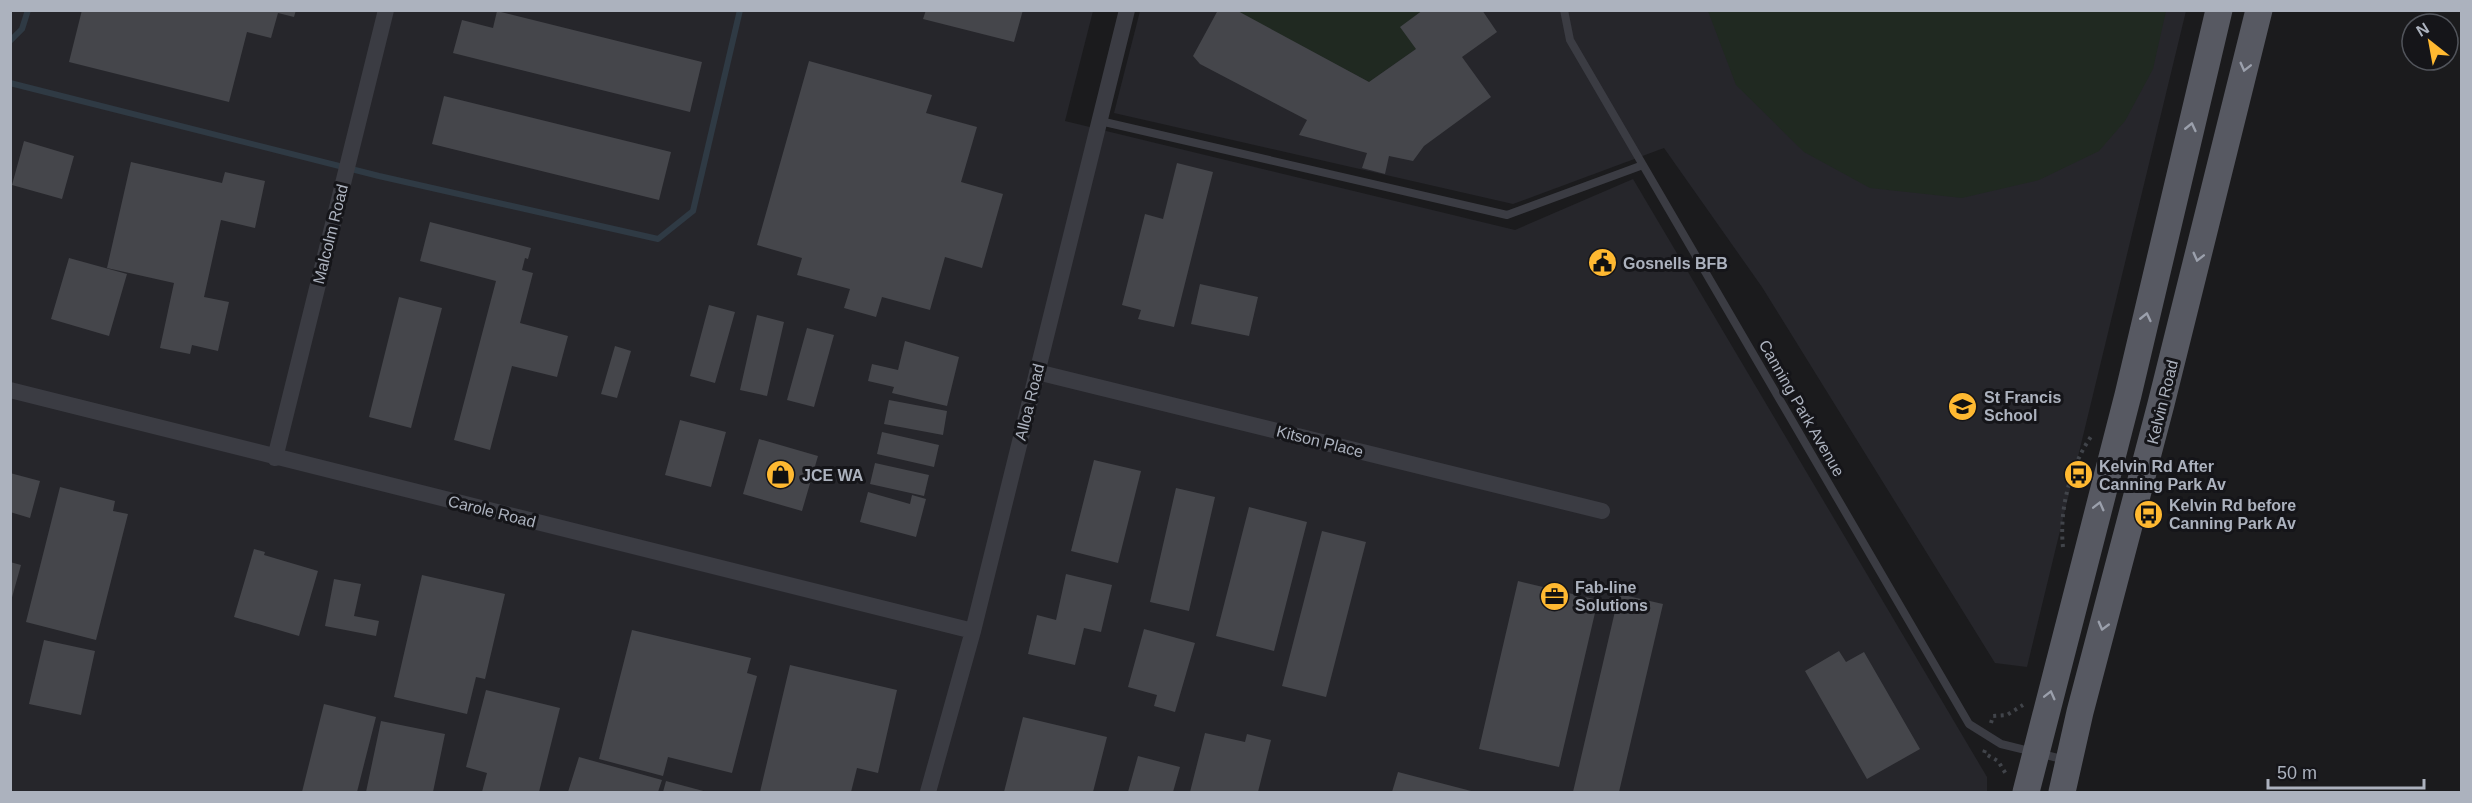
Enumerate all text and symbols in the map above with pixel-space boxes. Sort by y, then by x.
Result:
north arrow [2400,12,2460,72]
text: N [2413,19,2432,40]
one-way arrow [2239,62,2252,72]
one-way arrow [2184,122,2197,132]
street label: Malcolm Road [310,182,351,286]
public building icon: Gosnells BFB [1586,247,1618,279]
one-way arrow [2192,251,2205,261]
place label: Gosnells BFB [1623,255,1728,272]
one-way arrow [2139,312,2152,322]
street label: Canning Park Avenue [1756,337,1848,479]
street label: Kelvin Road [2144,358,2181,446]
street label: Alloa Road [1012,362,1047,442]
place label: St Francis School [1984,389,2061,424]
school or university icon: St Francis School [1947,390,1979,422]
street label: Kitson Place [1275,422,1365,461]
place label: Kelvin Rd After Canning Park Av [2099,458,2226,493]
shop icon: JCE WA [765,459,797,491]
bus stop icon: Kelvin Rd After Canning Park Av [2062,459,2094,491]
place label: JCE WA [802,467,864,484]
street label: Carole Road [446,492,538,531]
place label: Kelvin Rd before Canning Park Av [2169,497,2296,532]
bus stop icon: Kelvin Rd before Canning Park Av [2132,498,2164,530]
one-way arrow [2091,501,2104,511]
place label: Fab-line Solutions [1575,579,1648,614]
office icon: Fab-line Solutions [1538,580,1570,612]
one-way arrow [2098,620,2111,630]
one-way arrow [2043,690,2056,700]
scale bar [2268,752,2424,790]
text: 50 m [2277,763,2317,783]

